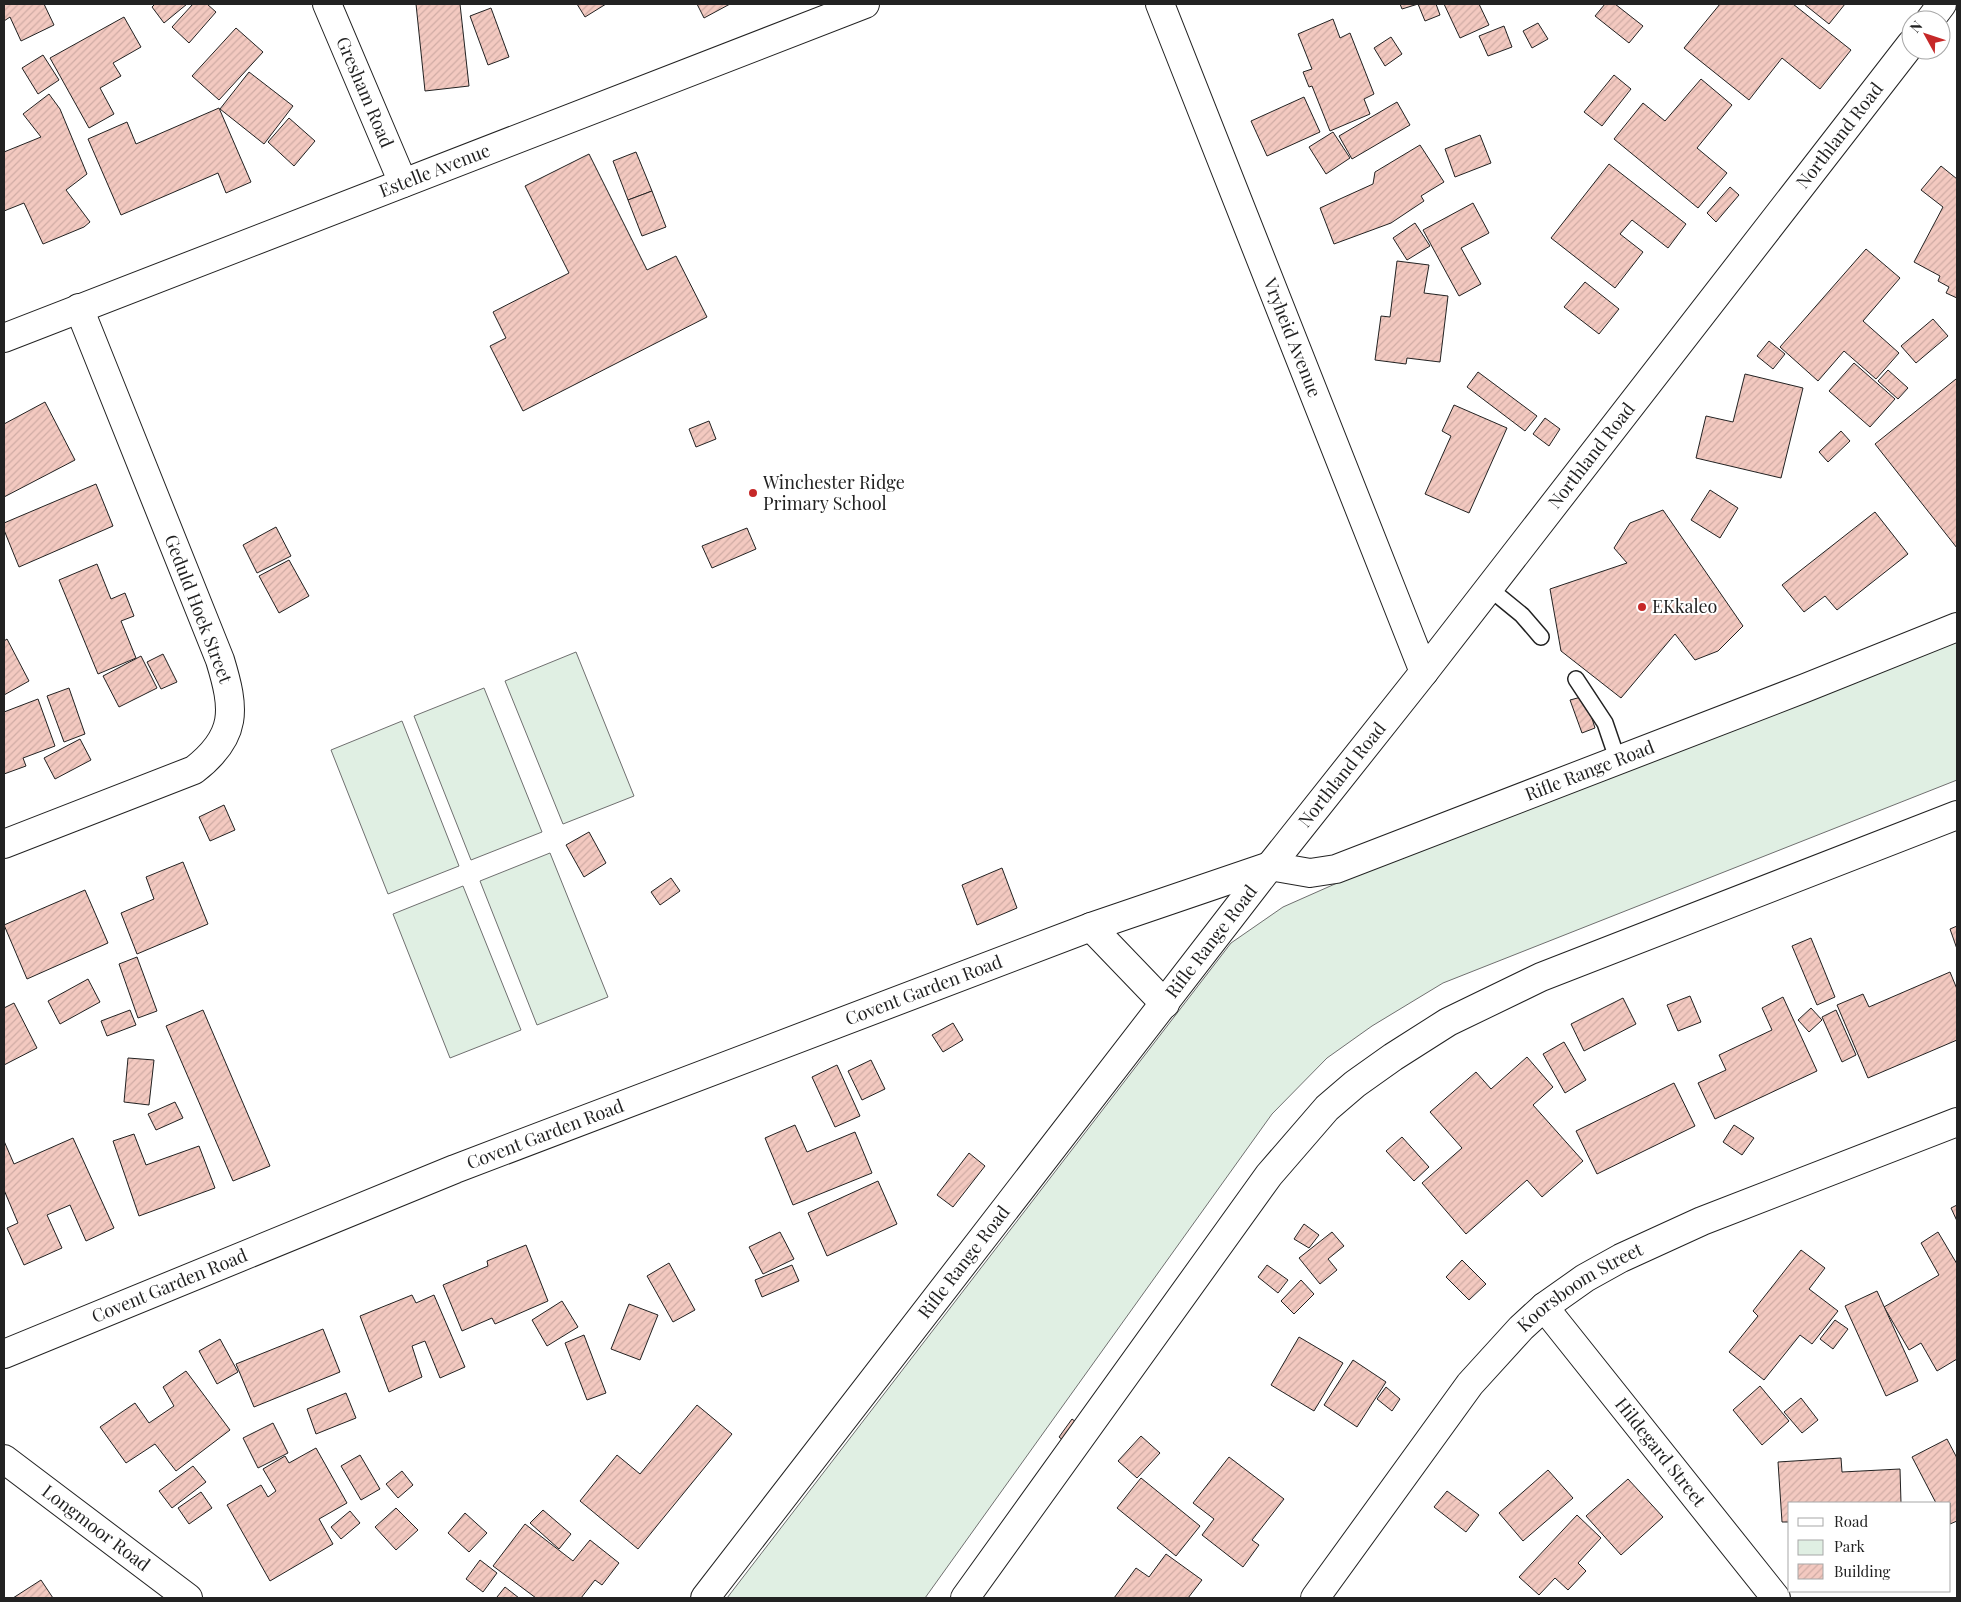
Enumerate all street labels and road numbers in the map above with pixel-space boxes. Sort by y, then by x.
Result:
street label: Gresham Road [331,33,400,152]
street label: Northland Road [1790,77,1888,193]
street label: Estelle Avenue [375,138,493,202]
street label: Vryheid Avenue [1258,273,1327,401]
street label: Northland Road [1542,397,1640,513]
street label: Geduld Hoek Street [160,531,239,687]
street label: Northland Road [1292,716,1391,832]
street label: Rifle Range Road [1521,734,1658,806]
street label: Rifle Range Road [1159,879,1262,1003]
street label: Covent Garden Road [841,949,1006,1030]
street label: Covent Garden Road [463,1093,627,1175]
street label: Rifle Range Road [912,1200,1015,1323]
street label: Koorsboom Street [1511,1237,1647,1337]
street label: Covent Garden Road [88,1242,251,1328]
street label: Hildegard Street [1610,1392,1712,1512]
street label: Longmoor Road [38,1479,156,1576]

